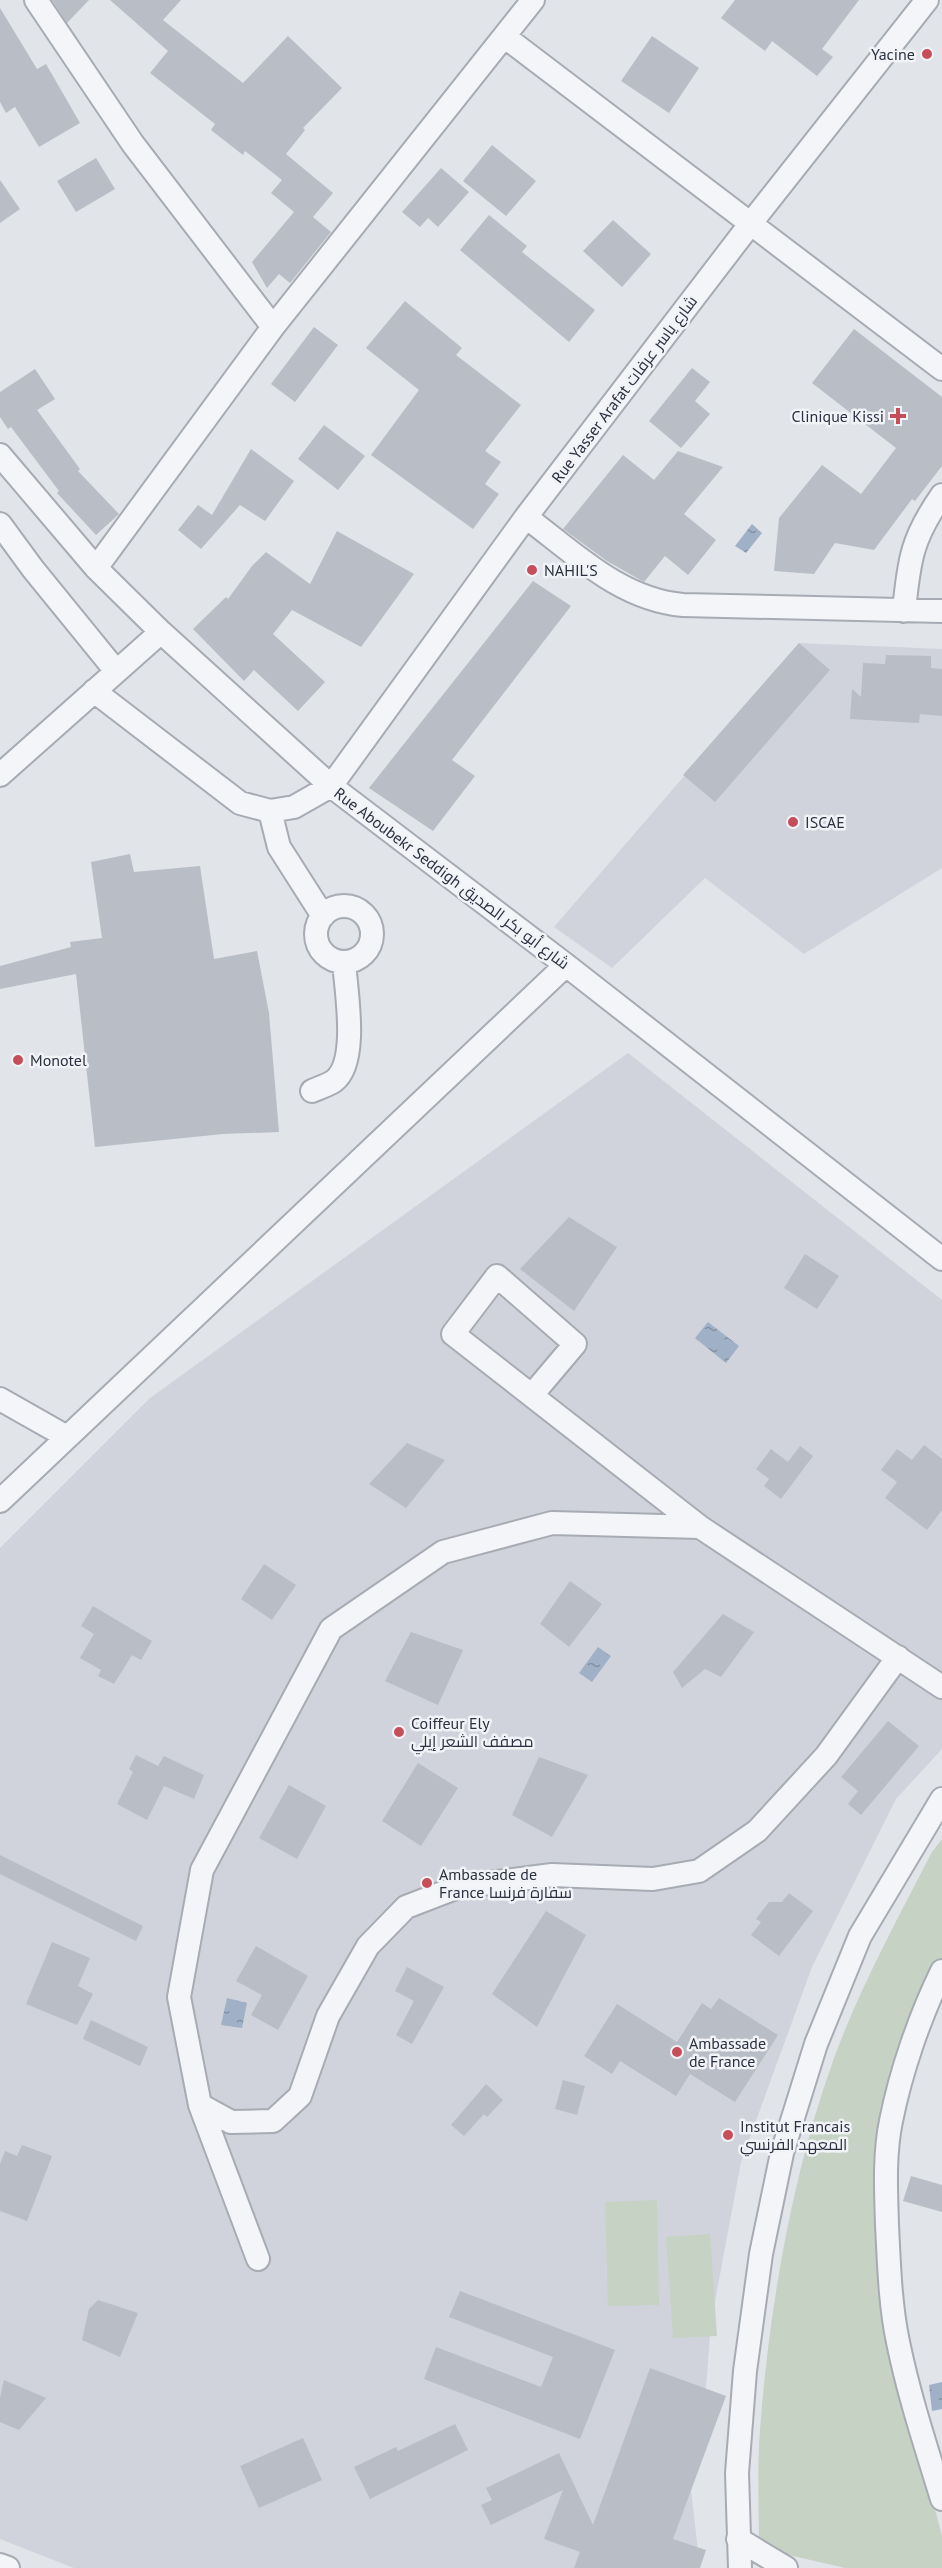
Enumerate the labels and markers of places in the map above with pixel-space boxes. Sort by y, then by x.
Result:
place label: Yacine [871,44,915,64]
marker: Yacine [920,47,934,61]
place label: Clinique Kissi [791,406,884,426]
marker: Clinique Kissi [889,407,907,425]
place label: NAHIL'S [544,560,598,580]
marker: NAHIL'S [525,563,539,577]
place label: ISCAE [805,812,845,832]
marker: ISCAE [786,815,800,829]
place label: Monotel [30,1050,87,1070]
marker: Monotel [11,1053,25,1067]
place label: Coiffeur Ely مصفف الشعر إيلي [411,1713,533,1755]
marker: Coiffeur Ely مصفف الشعر إيلي [392,1725,406,1739]
place label: Ambassade de France سفارة فرنسا [439,1864,572,1902]
marker: Ambassade de France سفارة فرنسا [420,1876,434,1890]
place label: Ambassade de France [689,2033,766,2071]
marker: Ambassade de France [670,2045,684,2059]
place label: Institut Francais المعهد الفرنسي [740,2116,850,2157]
marker: Institut Francais المعهد الفرنسي [721,2128,735,2142]

